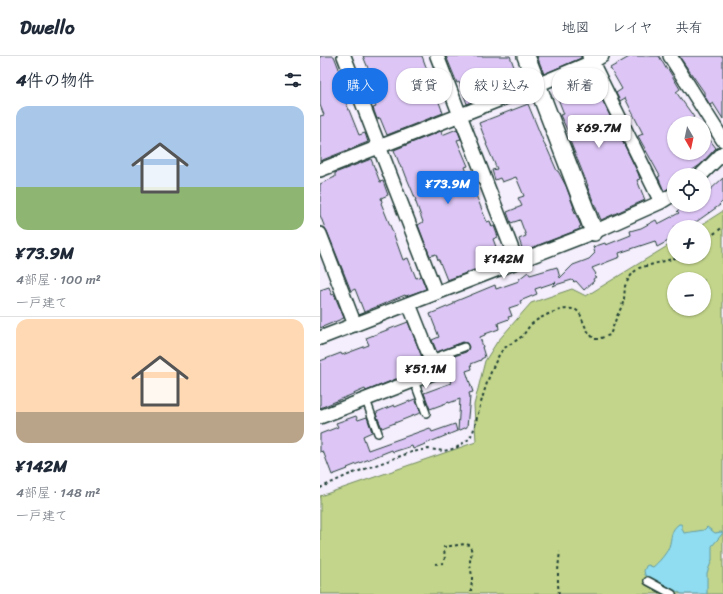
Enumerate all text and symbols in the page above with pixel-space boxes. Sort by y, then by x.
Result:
text: Dwello [20,11,75,44]
text: 地図 [562,15,590,40]
text: レイヤ [612,15,653,40]
text: 共有 [675,15,703,40]
text: 4件の物件 [16,65,95,95]
chip: 購入 [332,68,388,104]
chip: 賃貸 [396,68,452,104]
chip: 絞り込み [460,68,544,104]
chip: 新着 [552,68,608,104]
icon: filters [282,69,304,91]
pin: ¥69.7M [566,115,632,149]
text: ¥69.7M [577,116,621,139]
north arrow [667,116,711,160]
map controls [667,116,711,316]
icon: home [124,132,196,204]
button: locate [667,168,711,212]
pin: ¥73.9M [415,171,481,205]
text: ¥73.9M [426,172,470,195]
button: + [667,220,711,264]
text: ¥73.9M [16,238,74,268]
pin: ¥142M [476,246,532,280]
text: ¥142M [484,247,524,270]
text: 4部屋 · 100 m² [16,268,101,291]
button: − [667,272,711,316]
text: 一戸建て [16,291,68,314]
icon: home [124,345,196,417]
pin: ¥51.1M [393,356,459,390]
text: ¥51.1M [406,357,446,380]
text: ¥142M [16,451,67,481]
text: 4部屋 · 148 m² [16,481,100,504]
text: 一戸建て [16,504,68,527]

